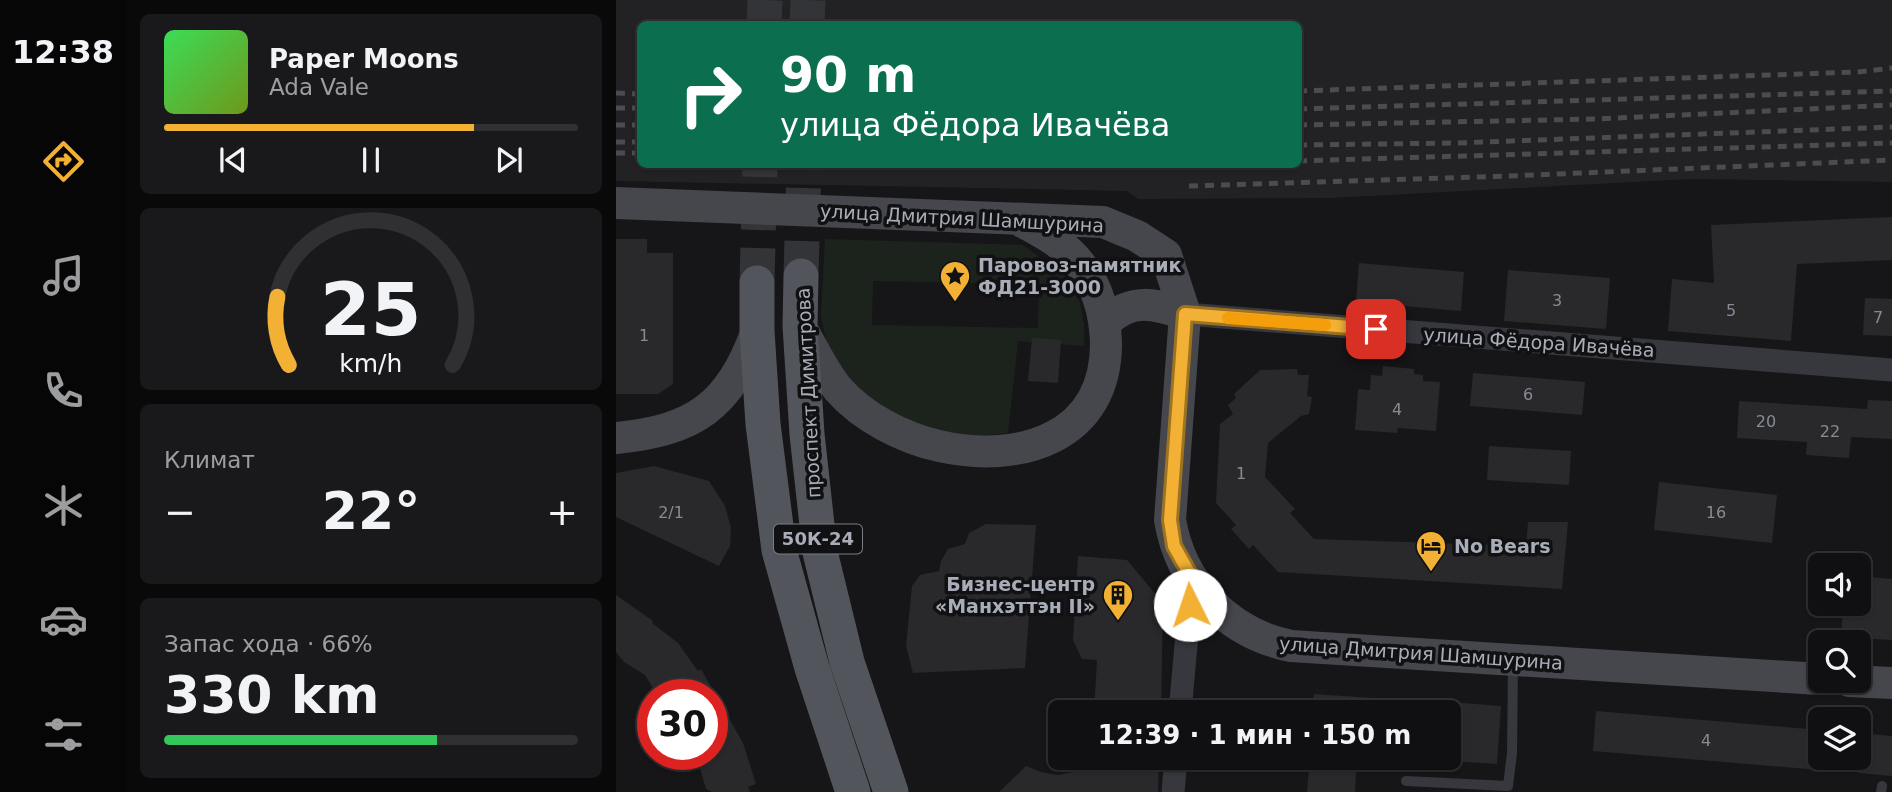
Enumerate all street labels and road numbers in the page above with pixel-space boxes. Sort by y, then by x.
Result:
street label: улица Дмитрия Шамшурина [820,200,1104,236]
street label: проспект Димитрова [792,287,824,499]
street label: улица Фёдора Ивачёва [1423,323,1655,361]
road number: 50К-24 [774,524,862,554]
street label: улица Дмитрия Шамшурина [1278,632,1564,674]

